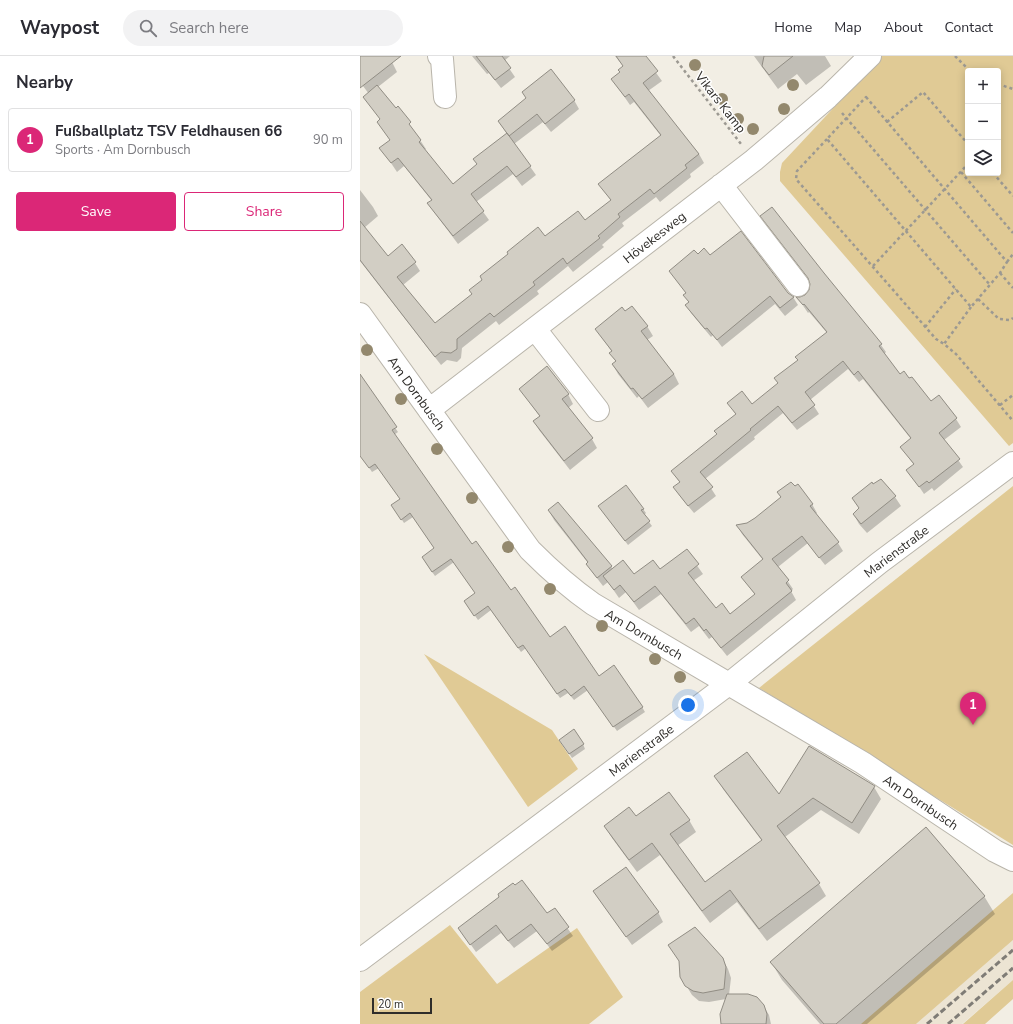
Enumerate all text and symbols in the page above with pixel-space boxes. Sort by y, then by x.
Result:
search box [123,10,403,46]
text: Waypost [20,15,99,41]
icon: search [137,17,159,39]
text: Search here [169,18,249,38]
text: Home [774,18,812,37]
text: Map [834,18,862,37]
text: About [884,18,923,37]
text: Contact [945,18,993,37]
street label: Vikars Kamp [690,67,750,137]
map controls [965,68,1001,176]
button: + [965,68,1001,104]
text: Nearby [16,71,73,94]
button: − [965,104,1001,140]
text: Fußballplatz TSV Feldhausen 66 [55,121,282,141]
text: 1 [26,131,34,149]
text: 90 m [313,131,343,149]
button: layers [965,140,1001,176]
text: Sports · Am Dornbusch [55,141,191,159]
button: Save [16,192,176,231]
button: Share [184,192,344,231]
street label: Hövekesweg [619,208,690,268]
street label: Am Dornbusch [383,353,449,434]
street label: Marienstraße [860,521,933,582]
street label: Am Dornbusch [601,605,686,665]
pin: 1 [960,692,986,725]
your location [678,695,698,715]
street label: Marienstraße [605,720,678,781]
street label: Am Dornbusch [879,771,962,835]
scale bar [372,996,432,1015]
text: 20 m [378,997,403,1012]

